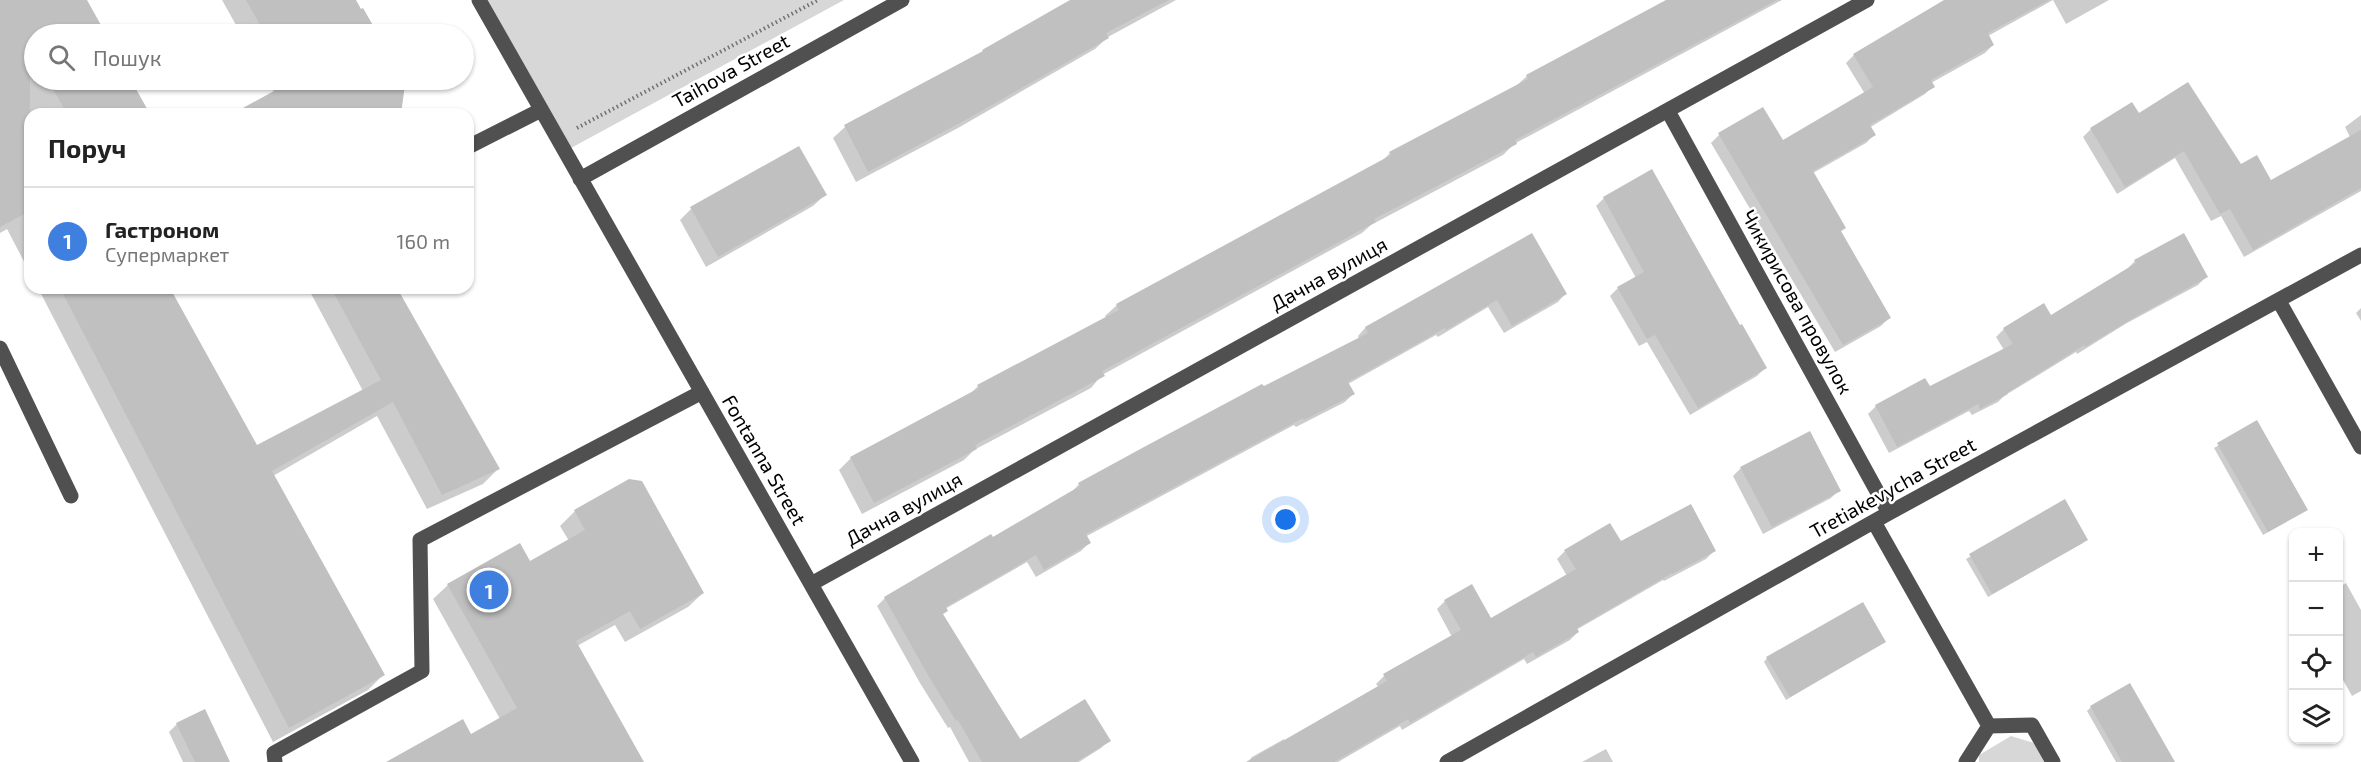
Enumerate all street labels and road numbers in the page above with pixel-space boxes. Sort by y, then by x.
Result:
street label: Taihova Street [668,28,794,112]
street label: Чикирисова провулок [1736,205,1859,398]
street label: Дачна вулиця [1266,231,1391,316]
street label: Fontanna Street [718,390,812,529]
street label: Tretiakevycha Street [1805,431,1980,543]
street label: Дачна вулиця [841,466,966,551]

